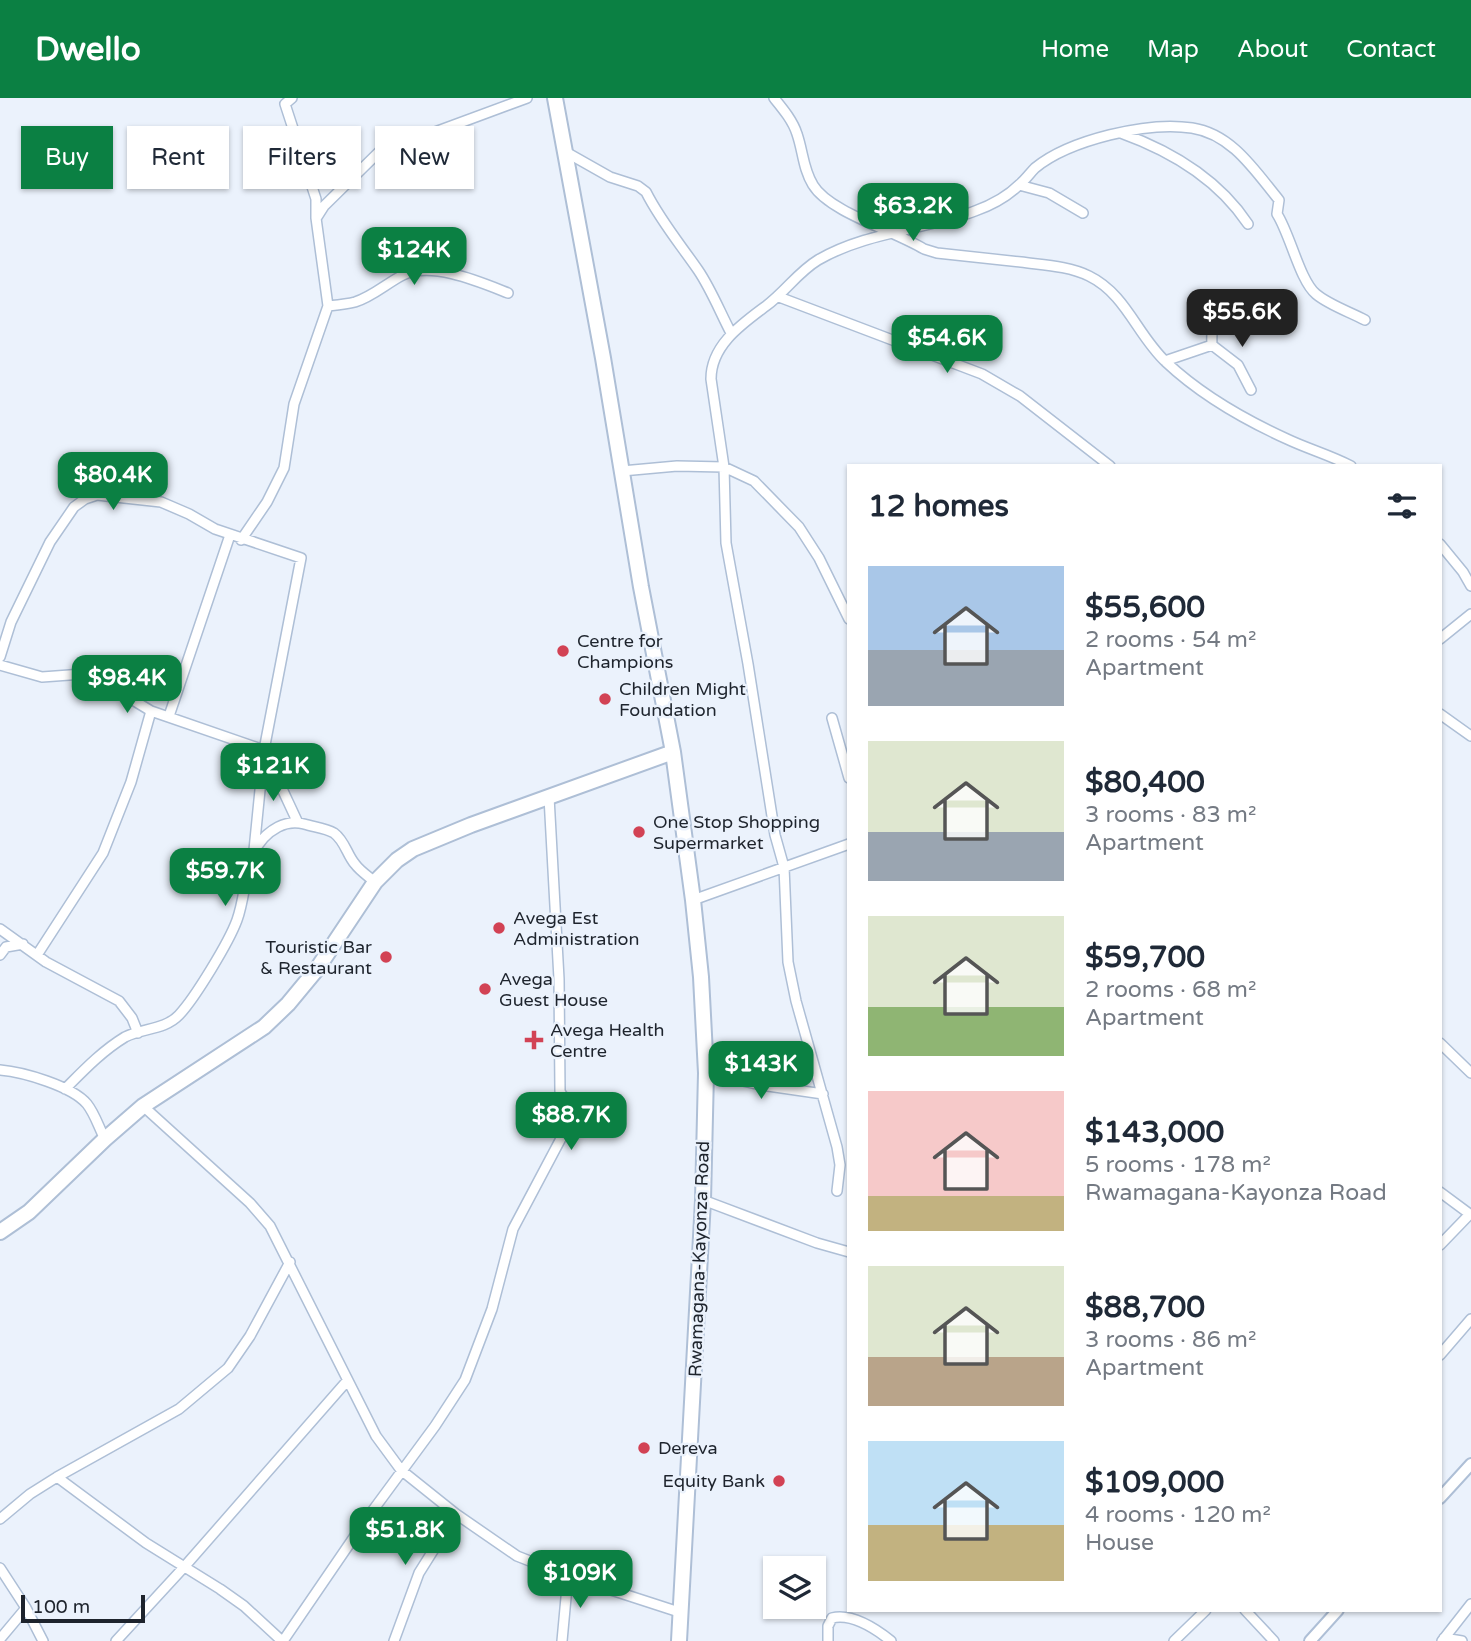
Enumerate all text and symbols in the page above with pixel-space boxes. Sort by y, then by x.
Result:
text: Dwello [35,30,141,69]
text: Home [1041,35,1109,64]
text: Map [1147,35,1199,64]
text: About [1237,35,1308,64]
text: Contact [1346,35,1436,64]
chip: Buy [21,126,113,189]
chip: Rent [127,126,229,189]
chip: Filters [243,126,361,189]
chip: New [375,126,474,189]
pin: $63.2K [856,184,970,243]
text: $63.2K [874,192,952,220]
pin: $124K [365,228,463,287]
text: $124K [378,236,450,264]
pin: $55.6K [1185,289,1299,349]
text: $55.6K [1203,298,1281,326]
pin: $54.6K [890,316,1004,375]
text: $54.6K [908,324,986,352]
pin: $80.4K [56,452,170,512]
text: $80.4K [74,461,152,489]
icon: filters [1383,487,1421,525]
text: 12 homes [868,488,1009,525]
text: $55,600 [1085,589,1205,626]
icon: home [924,594,1008,678]
text: 2 rooms · 54 m² [1085,626,1256,654]
place label: Centre for Champions [577,630,674,673]
marker: Centre for Champions [555,643,571,659]
text: Apartment [1085,654,1204,682]
pin: $98.4K [70,656,184,715]
text: $98.4K [88,664,166,692]
place label: Children Might Foundation [619,678,746,721]
marker: Children Might Foundation [597,691,613,707]
pin: $121K [224,744,322,803]
text: $121K [237,752,309,780]
text: $80,400 [1085,764,1205,801]
icon: home [924,769,1008,853]
text: 3 rooms · 83 m² [1085,801,1256,829]
place label: One Stop Shopping Supermarket [653,811,820,854]
marker: One Stop Shopping Supermarket [631,824,647,840]
text: Apartment [1085,829,1204,857]
pin: $59.7K [168,848,282,908]
text: $59.7K [186,857,264,885]
place label: Avega Est Administration [513,907,640,950]
marker: Avega Est Administration [491,920,507,936]
place label: Touristic Bar & Restaurant [260,936,372,979]
text: $59,700 [1085,939,1205,976]
icon: home [924,944,1008,1028]
marker: Touristic Bar & Restaurant [378,949,394,965]
place label: Avega Guest House [499,968,608,1011]
text: 2 rooms · 68 m² [1085,976,1256,1004]
marker: Avega Guest House [477,981,493,997]
text: Apartment [1085,1004,1204,1032]
place label: Avega Health Centre [550,1019,665,1062]
marker: Avega Health Centre [524,1030,544,1050]
pin: $143K [712,1042,810,1101]
text: $143K [725,1050,797,1078]
pin: $88.7K [514,1093,628,1152]
text: $88.7K [532,1101,610,1129]
text: $143,000 [1085,1114,1224,1151]
icon: home [924,1119,1008,1203]
street label: Rwamagana-Kayonza Road [684,1141,714,1377]
text: 5 rooms · 178 m² [1085,1151,1271,1179]
text: Rwamagana-Kayonza Road [1085,1179,1387,1207]
text: $88,700 [1085,1289,1205,1326]
icon: home [924,1294,1008,1378]
text: 3 rooms · 86 m² [1085,1326,1256,1354]
text: Apartment [1085,1354,1204,1382]
place label: Dereva [658,1437,718,1459]
marker: Dereva [636,1440,652,1456]
text: $109,000 [1085,1464,1224,1501]
icon: home [924,1469,1008,1553]
place label: Equity Bank [662,1470,765,1492]
marker: Equity Bank [771,1473,787,1489]
text: 4 rooms · 120 m² [1085,1501,1271,1529]
pin: $51.8K [348,1508,462,1567]
text: $51.8K [366,1516,444,1544]
text: House [1085,1529,1154,1557]
pin: $109K [531,1550,629,1610]
map controls [763,1556,826,1619]
button: layers [763,1556,826,1619]
text: $109K [544,1559,616,1587]
scale bar [21,1592,145,1624]
text: 100 m [32,1596,90,1618]

